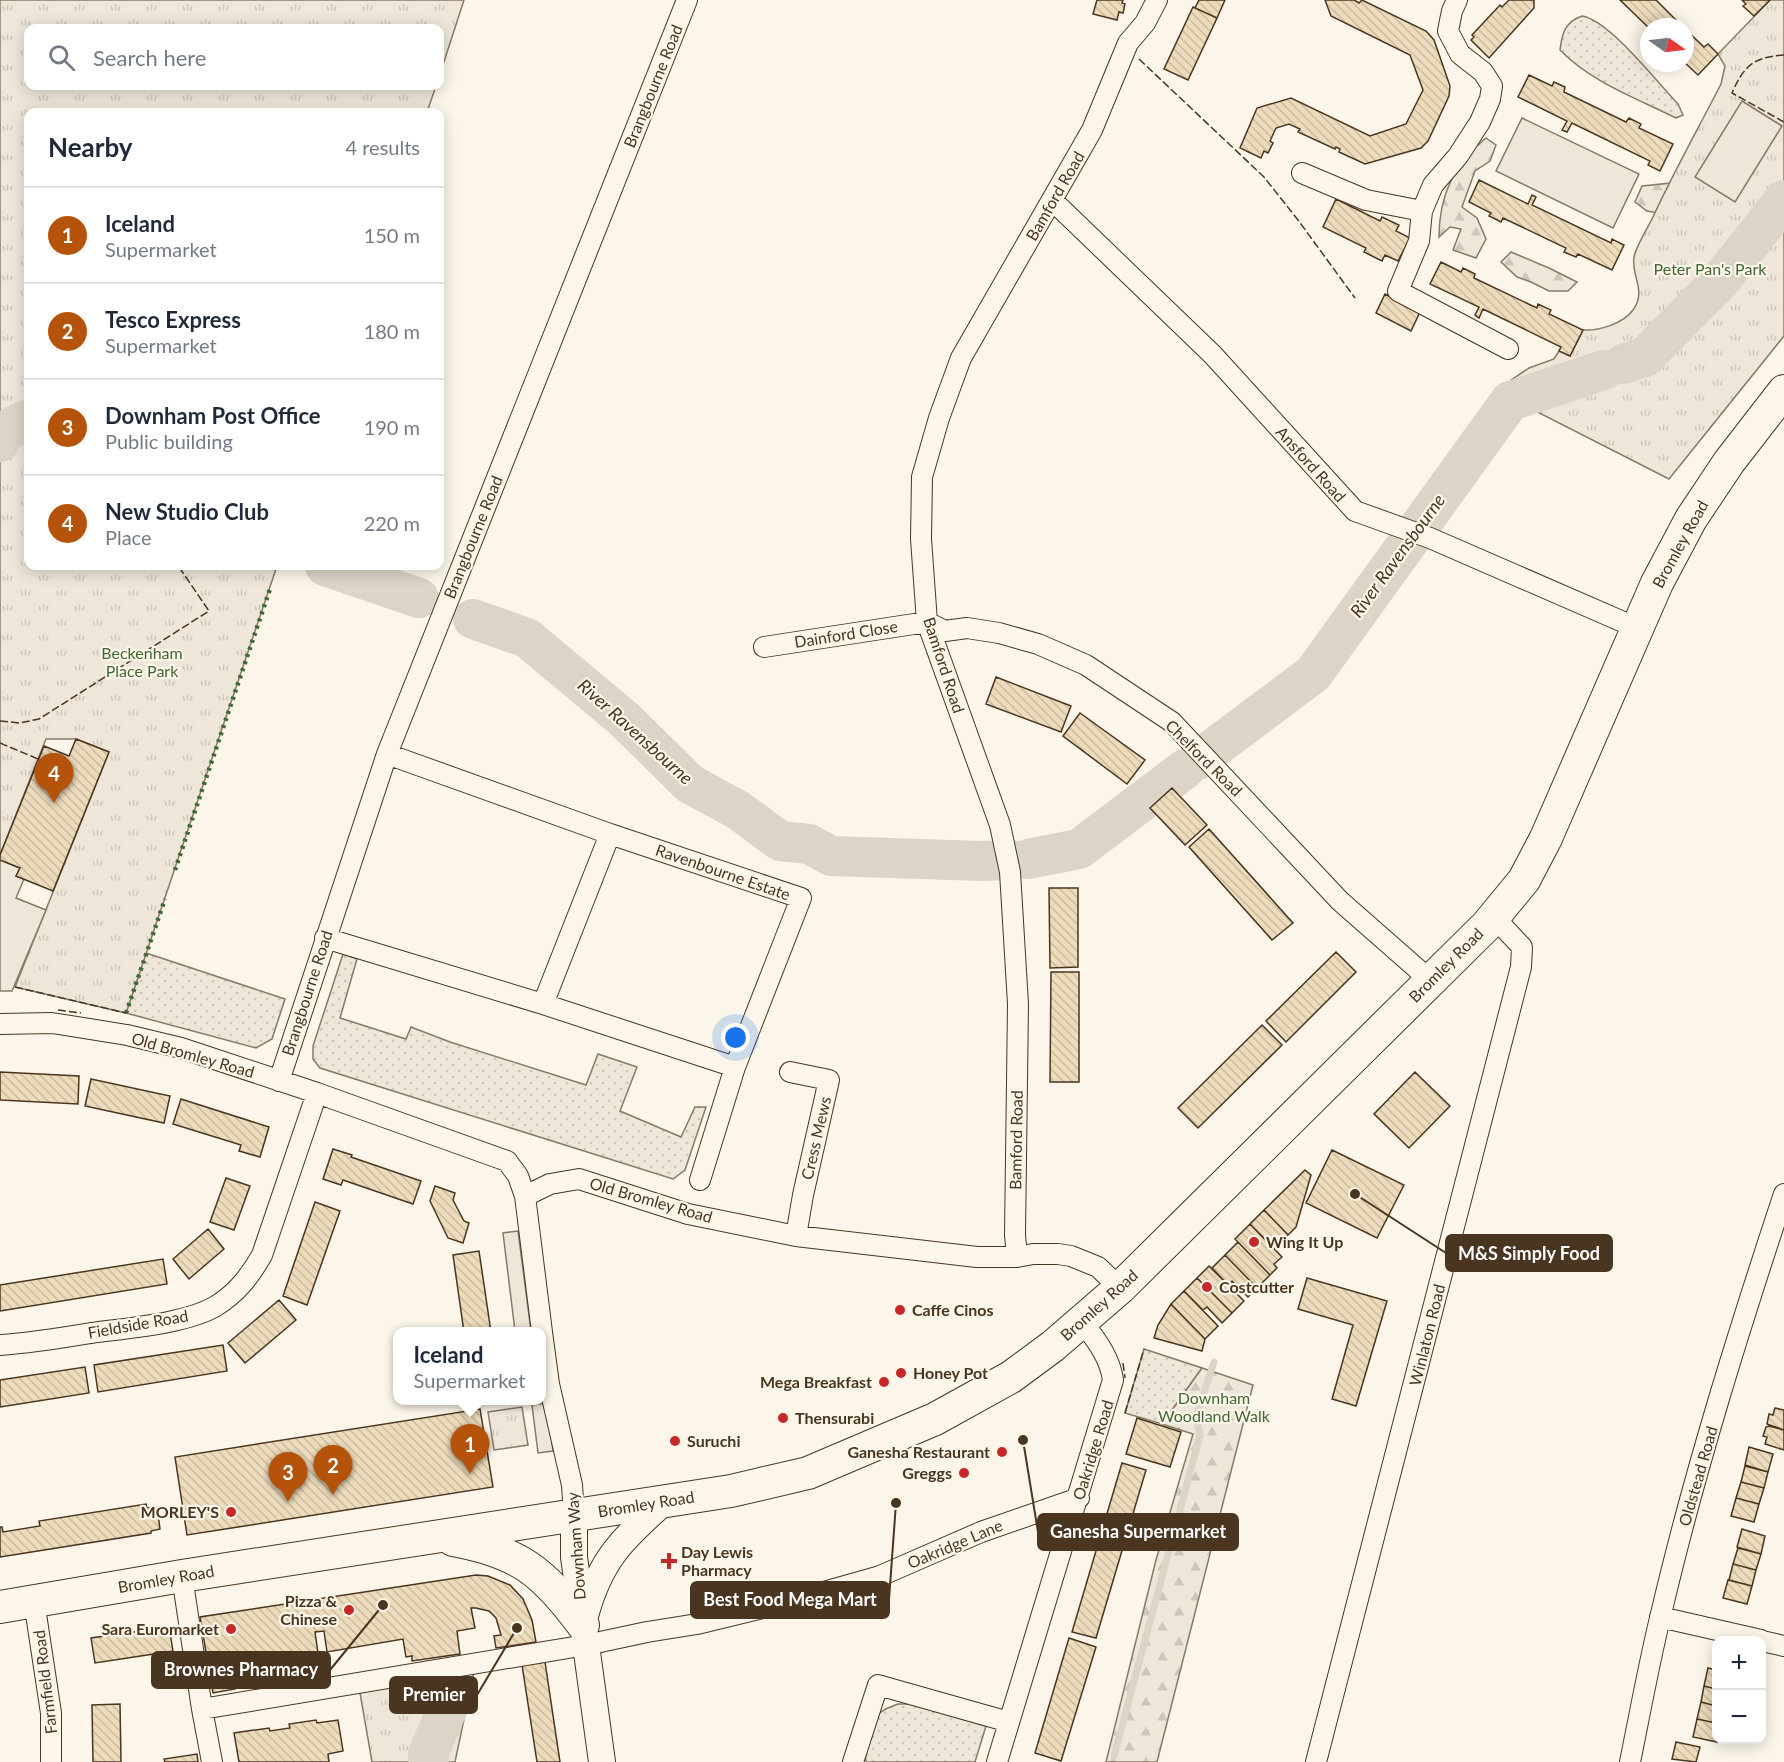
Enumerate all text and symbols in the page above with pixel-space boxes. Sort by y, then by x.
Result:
north arrow [1640,18,1694,72]
street label: Brangbourne Road [619,22,686,150]
search box [24,24,444,90]
icon: search [45,41,78,74]
text: Search here [93,44,206,71]
text: Nearby [48,131,133,163]
text: 4 results [345,135,420,159]
street label: Bamford Road [1021,148,1088,244]
text: Iceland [105,210,175,237]
text: 1 [62,223,73,247]
text: 150 m [364,223,420,247]
text: Supermarket [105,237,217,261]
park label: Peter Pan's Park [1654,259,1767,278]
text: Tesco Express [105,306,241,333]
text: 2 [62,319,73,343]
text: 180 m [364,319,420,343]
text: Supermarket [105,333,217,357]
text: Downham Post Office [105,402,321,429]
text: 3 [62,415,73,439]
text: 190 m [364,415,420,439]
street label: Ansford Road [1272,422,1350,505]
text: Public building [105,429,233,453]
street label: Brangbourne Road [439,473,506,601]
water label: River Ravensbourne [1345,489,1449,621]
street label: Bromley Road [1648,497,1711,591]
text: New Studio Club [105,498,269,525]
text: 4 [62,511,73,535]
text: 220 m [364,511,420,535]
text: Place [105,525,152,549]
street label: Bamford Road [920,615,969,715]
street label: Dainford Close [793,616,899,651]
park label: Beckenham Place Park [101,643,183,680]
water label: River Ravensbourne [574,674,698,789]
street label: Chelford Road [1162,715,1247,800]
pin: 4 [34,754,74,803]
street label: Ravenbourne Estate [653,840,793,903]
street label: Bromley Road [1405,924,1487,1006]
street label: Brangbourne Road [277,928,336,1058]
your location [721,1023,750,1052]
street label: Old Bromley Road [130,1028,257,1081]
street label: Bamford Road [1005,1090,1026,1190]
street label: Cress Mews [797,1094,834,1181]
street label: Old Bromley Road [588,1173,715,1226]
place label: Wing It Up [1266,1232,1343,1251]
marker: Wing It Up [1247,1235,1261,1249]
callout: M&S Simply Food [1446,1235,1612,1271]
text: M&S Simply Food [1458,1242,1600,1264]
street label: Bromley Road [1056,1265,1141,1344]
place label: Costcutter [1219,1277,1294,1296]
marker: Costcutter [1200,1280,1214,1294]
street label: Winlaton Road [1405,1282,1448,1388]
place label: Caffe Cinos [912,1300,994,1319]
marker: Caffe Cinos [893,1303,907,1317]
street label: Fieldside Road [86,1305,190,1342]
popup [393,1327,546,1405]
text: Iceland [414,1341,483,1368]
place label: Honey Pot [913,1363,988,1382]
marker: Honey Pot [894,1366,908,1380]
text: Supermarket [414,1368,525,1392]
place label: Mega Breakfast [760,1372,872,1391]
marker: Mega Breakfast [877,1375,891,1389]
park label: Downham Woodland Walk [1158,1388,1271,1425]
street label: Oakridge Road [1068,1398,1117,1502]
place label: Thensurabi [795,1408,874,1427]
marker: Thensurabi [776,1411,790,1425]
pin: 1 [450,1424,490,1474]
street label: Oldstead Road [1674,1424,1721,1528]
place label: Suruchi [687,1431,740,1450]
marker: Suruchi [668,1434,682,1448]
place label: Ganesha Restaurant [847,1442,990,1461]
marker: Ganesha Restaurant [995,1445,1009,1459]
pin: 2 [314,1446,352,1495]
pin: 3 [268,1452,308,1502]
place label: Greggs [902,1463,952,1482]
marker: Greggs [957,1466,971,1480]
street label: Bromley Road [596,1487,695,1521]
street label: Downham Way [562,1491,589,1601]
place label: MORLEY'S [141,1502,219,1521]
marker: MORLEY'S [224,1505,238,1519]
callout: Ganesha Supermarket [1038,1514,1238,1550]
street label: Oakridge Lane [904,1515,1005,1572]
text: Ganesha Supermarket [1050,1520,1226,1542]
place label: Day Lewis Pharmacy [681,1542,753,1579]
marker: Day Lewis Pharmacy [662,1554,676,1568]
street label: Bromley Road [116,1561,216,1596]
callout: Best Food Mega Mart [691,1582,889,1618]
text: Best Food Mega Mart [703,1588,877,1610]
place label: Pizza & Chinese [280,1591,337,1628]
marker: Pizza & Chinese [342,1603,356,1617]
place label: Sara Euromarket [101,1619,219,1638]
marker: Sara Euromarket [224,1622,238,1636]
street label: Farmfield Road [29,1629,60,1735]
map controls [1712,1636,1766,1744]
button: + [1712,1636,1766,1690]
callout: Brownes Pharmacy [152,1652,330,1688]
text: Brownes Pharmacy [164,1658,319,1680]
callout: Premier [390,1677,477,1713]
text: Premier [402,1683,466,1705]
button: − [1712,1690,1766,1744]

